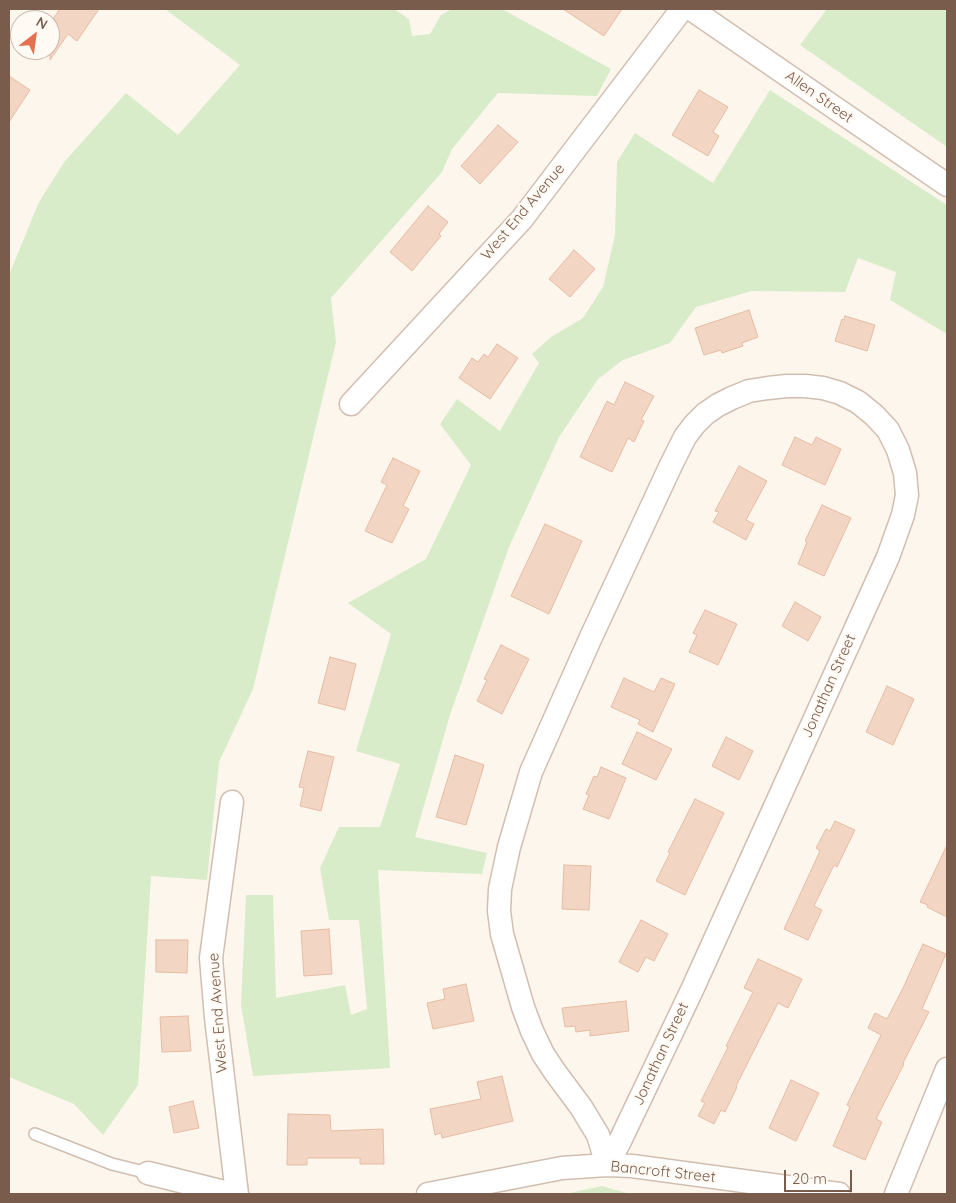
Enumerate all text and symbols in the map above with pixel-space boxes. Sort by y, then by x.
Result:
north arrow [10,10,60,60]
text: N [33,13,51,33]
street label: Allen Street [782,67,856,127]
street label: West End Avenue [477,160,569,264]
street label: Jonathan Street [798,631,860,741]
street label: West End Avenue [205,952,231,1074]
street label: Jonathan Street [629,1000,693,1108]
street label: Bancroft Street [610,1158,716,1186]
scale bar [786,1160,854,1192]
text: 20 m [792,1169,827,1188]

